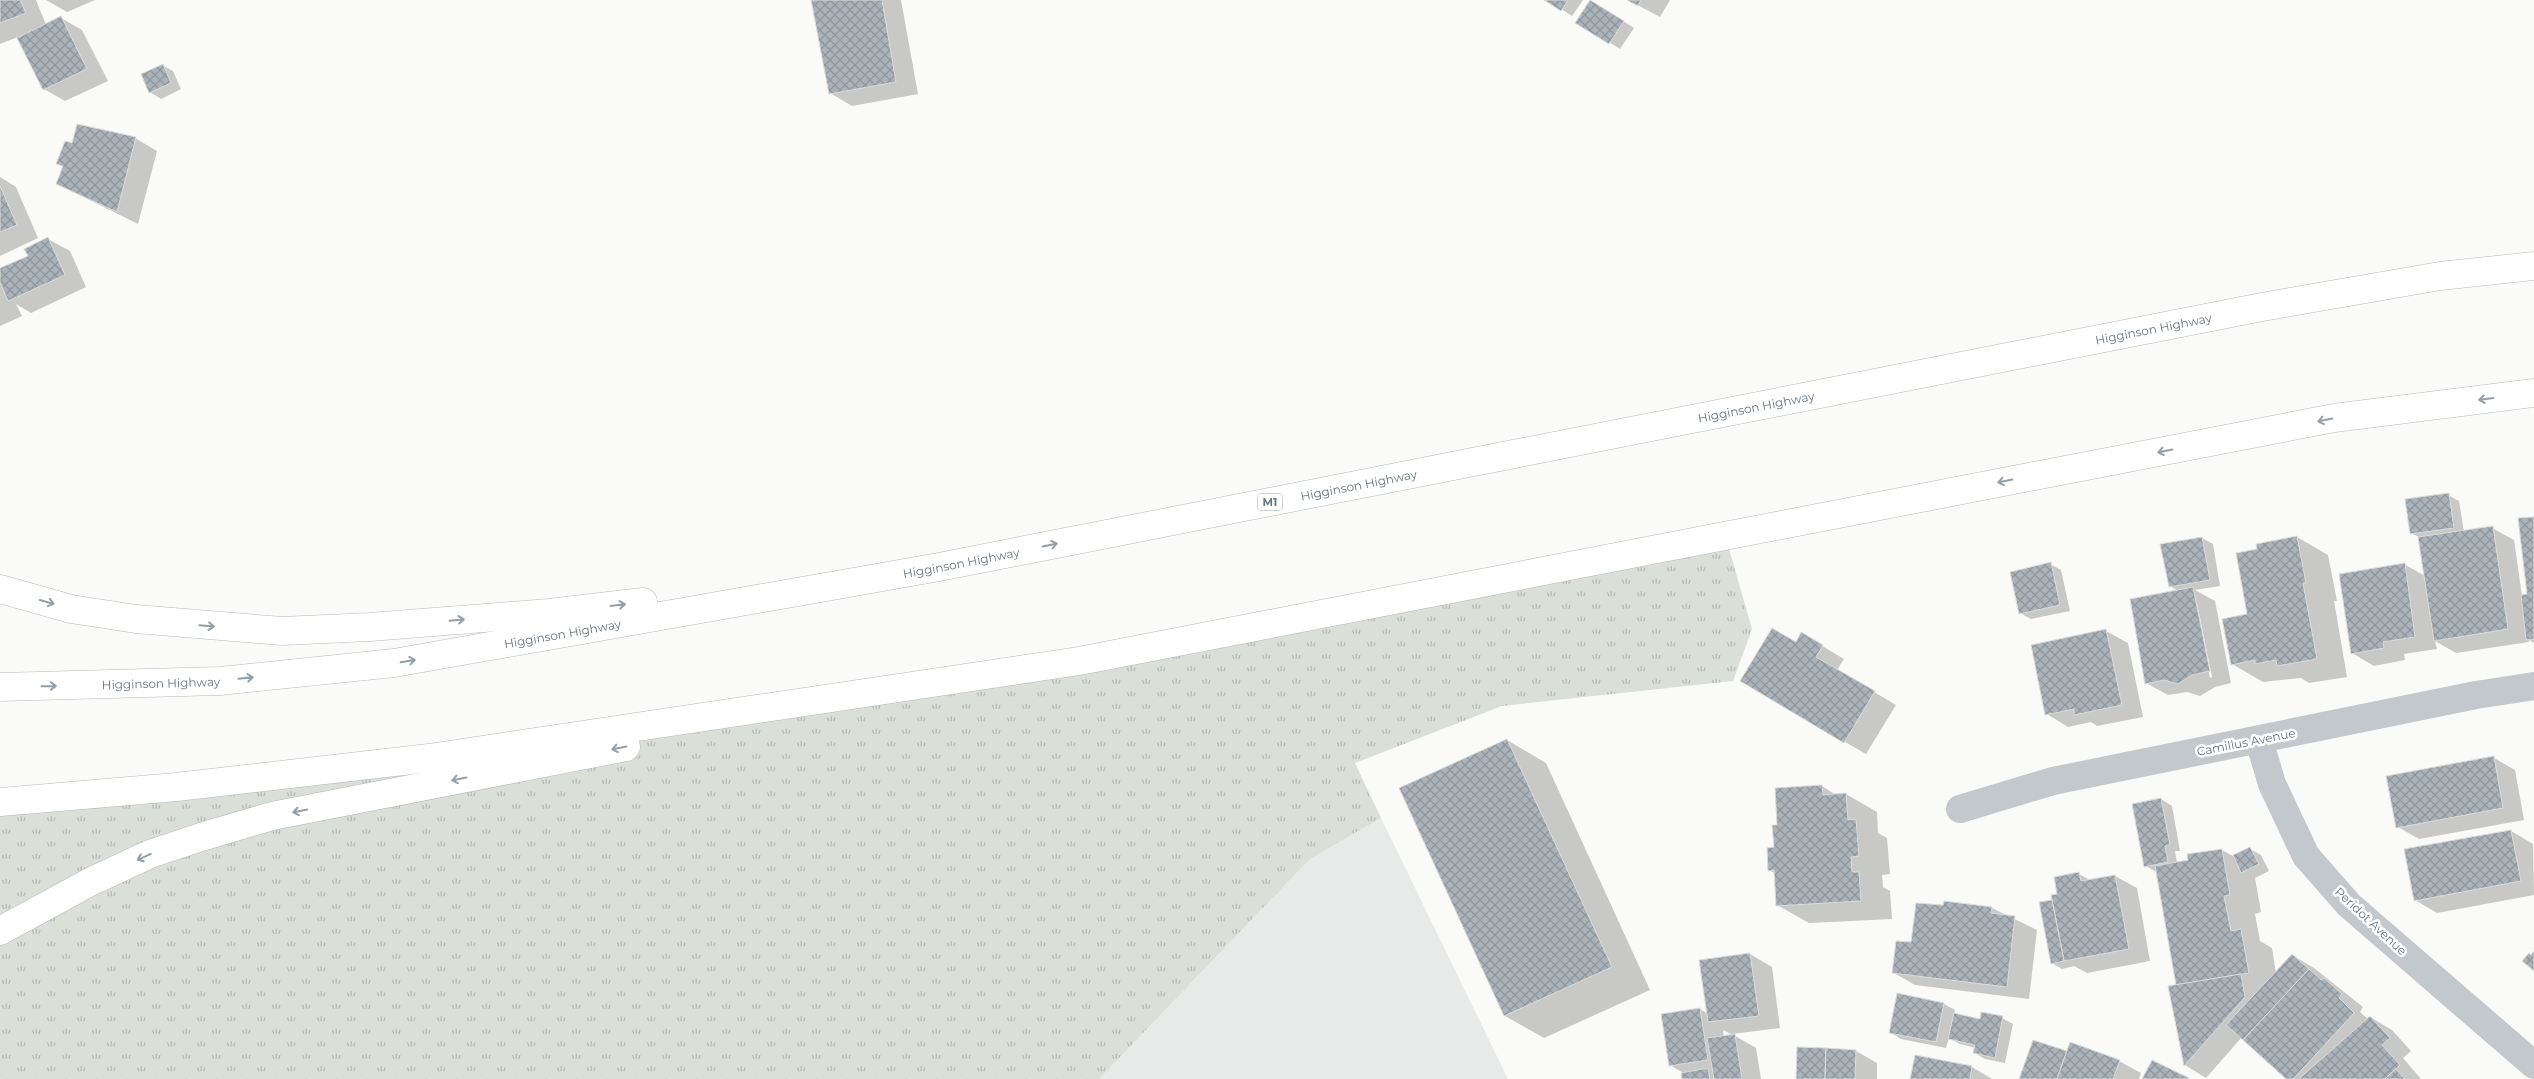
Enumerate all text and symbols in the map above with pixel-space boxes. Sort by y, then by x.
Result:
street label: Higginson Highway [2094,309,2213,347]
street label: Higginson Highway [1696,388,1816,425]
one-way arrow [2478,394,2494,404]
one-way arrow [2317,416,2333,426]
one-way arrow [2157,446,2173,456]
street label: Higginson Highway [1299,466,1419,503]
one-way arrow [1998,477,2014,487]
road number: M1 [1258,494,1282,511]
one-way arrow [1041,540,1057,549]
street label: Higginson Highway [902,544,1021,581]
one-way arrow [38,598,54,608]
one-way arrow [610,600,626,610]
one-way arrow [448,616,464,625]
street label: Higginson Highway [503,616,622,651]
one-way arrow [199,622,215,631]
one-way arrow [399,655,415,665]
street label: Higginson Highway [102,673,221,692]
one-way arrow [238,673,254,683]
one-way arrow [40,681,56,691]
street label: Camillus Avenue [2195,725,2297,759]
one-way arrow [611,744,627,754]
one-way arrow [451,774,467,784]
one-way arrow [292,806,308,816]
one-way arrow [137,853,152,863]
street label: Peridot Avenue [2332,884,2410,958]

